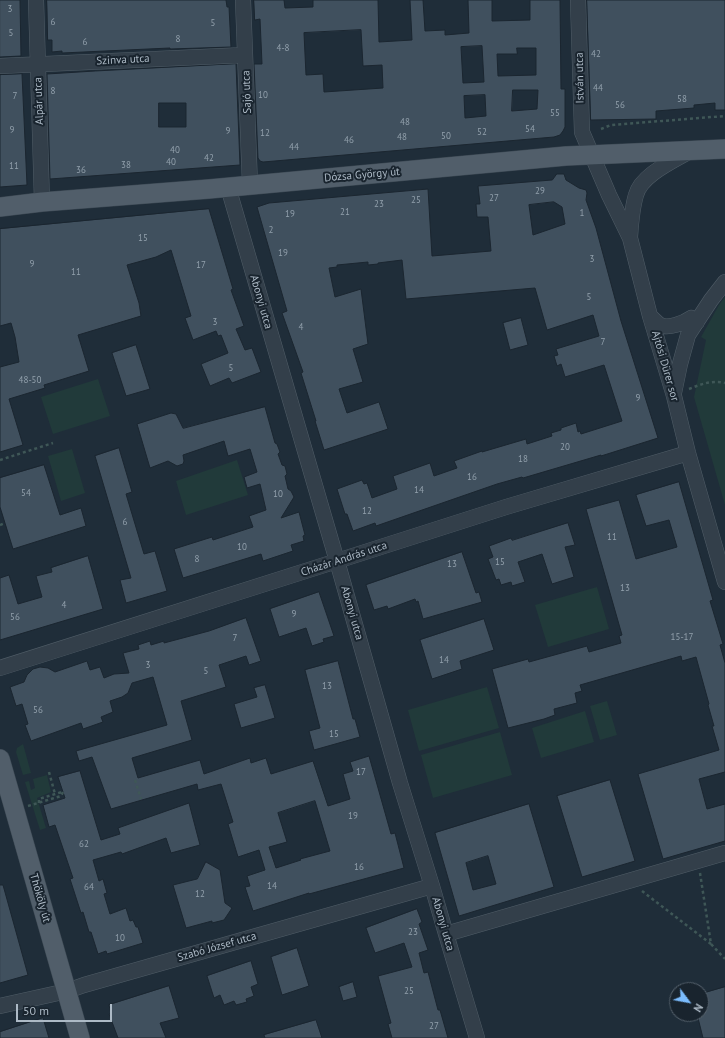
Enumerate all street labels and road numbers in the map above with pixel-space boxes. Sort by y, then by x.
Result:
street label: Szinva utca [96,52,150,68]
street label: István utca [573,52,587,104]
street label: Sajó utca [240,70,254,114]
street label: Alpár utca [32,77,46,125]
street label: Dózsa György út [324,165,400,185]
street label: Abonyi utca [247,274,275,330]
street label: Ajtósi Dürer sor [649,329,681,403]
street label: Cházár András utca [299,539,389,579]
street label: Abonyi utca [338,585,366,641]
street label: Thököly út [27,872,53,924]
street label: Abonyi utca [429,896,457,952]
street label: Szabó József utca [176,929,258,965]

